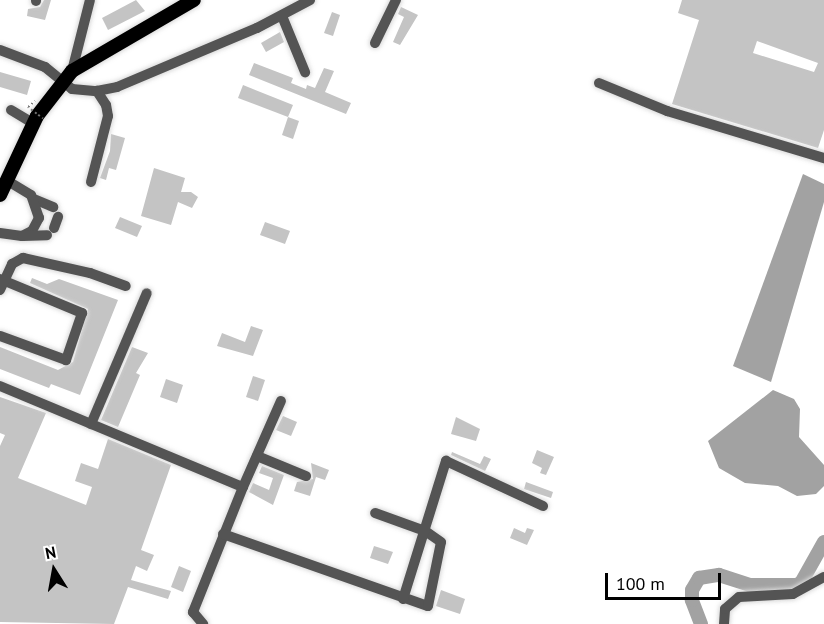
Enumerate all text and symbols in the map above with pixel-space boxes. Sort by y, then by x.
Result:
north arrow [24,540,84,600]
text: N [43,542,58,563]
scale bar [608,561,724,599]
text: 100 m [616,572,665,595]

